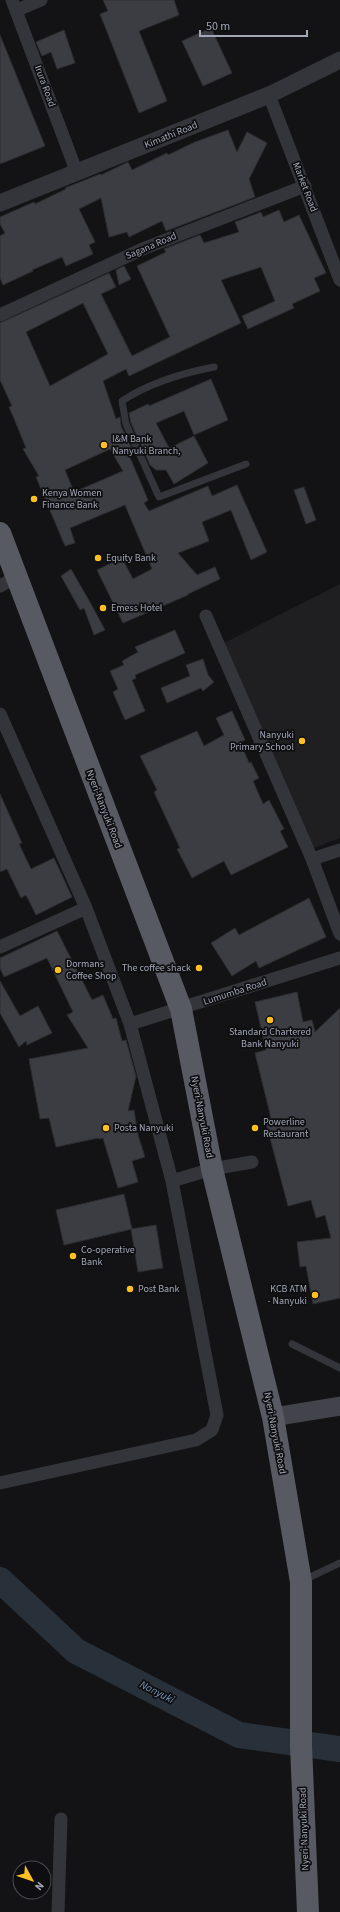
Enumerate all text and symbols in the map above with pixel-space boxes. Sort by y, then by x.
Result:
scale bar [200,12,307,38]
text: 50 m [206,18,230,35]
street label: Irura Road [31,63,59,109]
street label: Kimathi Road [142,118,200,152]
street label: Market Road [289,160,321,214]
street label: Sagana Road [123,229,179,263]
place label: I&M Bank Nanyuki Branch, [112,432,181,458]
marker: I&M Bank Nanyuki Branch, [99,440,109,450]
place label: Kenya Women Finance Bank [42,486,102,512]
marker: Kenya Women Finance Bank [29,494,39,504]
place label: Equity Bank [106,551,156,565]
marker: Equity Bank [93,553,103,563]
place label: Emess Hotel [111,601,163,615]
marker: Emess Hotel [98,603,108,613]
place label: Nanyuki Primary School [230,728,294,754]
marker: Nanyuki Primary School [297,736,307,746]
street label: Nyeri-Nanyuki Road [83,768,125,850]
place label: Dormans Coffee Shop [66,957,117,983]
place label: The coffee shack [122,961,191,975]
marker: The coffee shack [194,963,204,973]
marker: Dormans Coffee Shop [53,965,63,975]
street label: Lumumba Road [201,975,269,1009]
marker: Standard Chartered Bank Nanyuki [265,1015,275,1025]
place label: Standard Chartered Bank Nanyuki [229,1025,311,1051]
street label: Nyeri-Nanyuki Road [187,1075,217,1159]
place label: Powerline Restaurant [263,1115,309,1141]
place label: Posta Nanyuki [114,1121,174,1135]
marker: Posta Nanyuki [101,1123,111,1133]
marker: Powerline Restaurant [250,1123,260,1133]
place label: Co-operative Bank [81,1243,135,1269]
marker: Co-operative Bank [68,1251,78,1261]
place label: Post Bank [138,1282,180,1296]
place label: KCB ATM - Nanyuki [267,1282,307,1308]
marker: Post Bank [125,1284,135,1294]
marker: KCB ATM - Nanyuki [310,1290,320,1300]
street label: Nyeri-Nanyuki Road [260,1391,290,1475]
water label: Nanyuki [137,1677,177,1707]
street label: Nyeri-Nanyuki Road [296,1787,312,1871]
north arrow [12,1860,52,1900]
text: N [31,1878,47,1894]

